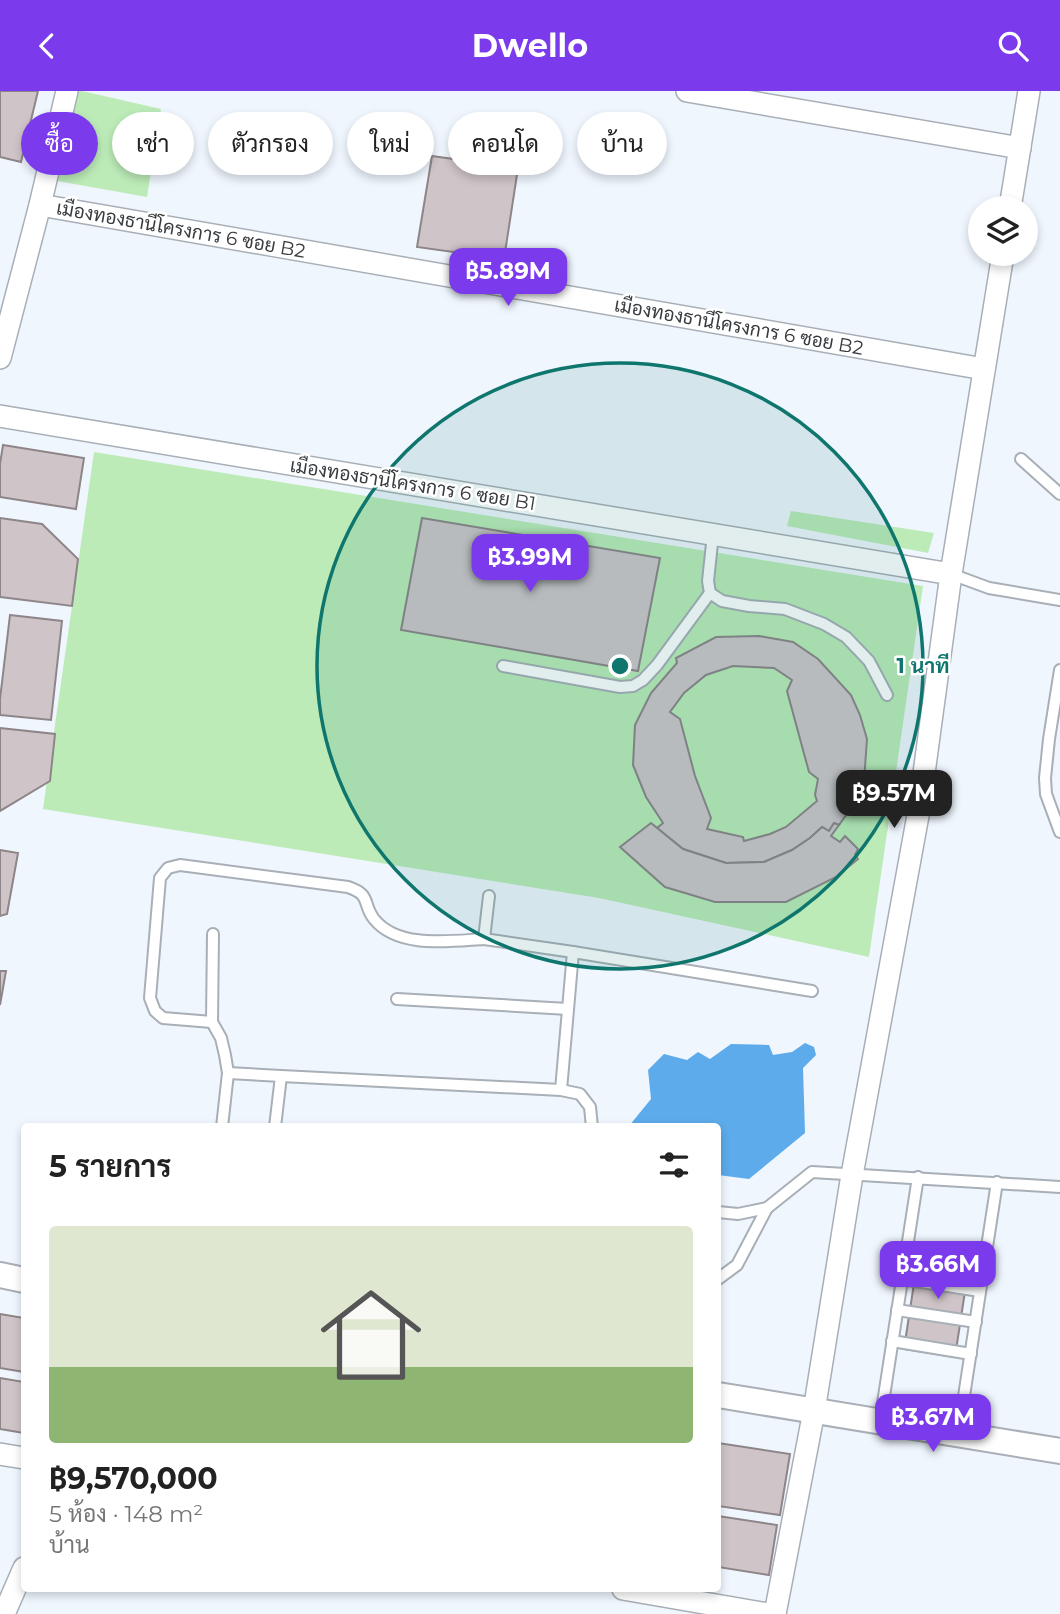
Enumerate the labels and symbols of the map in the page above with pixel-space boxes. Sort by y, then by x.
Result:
street label: เมืองทองธานีโครงการ 6 ซอย B2 [55,195,308,263]
pin: ฿5.89M [451,249,565,308]
street label: เมืองทองธานีโครงการ 6 ซอย B2 [613,292,866,360]
street label: เมืองทองธานีโครงการ 6 ซอย B1 [288,453,538,515]
pin: ฿3.99M [473,535,587,594]
text: 1 นาที [897,653,949,678]
centre of rings [608,654,632,678]
pin: ฿9.57M [837,771,951,830]
pin: ฿3.66M [881,1241,995,1301]
pin: ฿3.67M [876,1395,990,1454]

